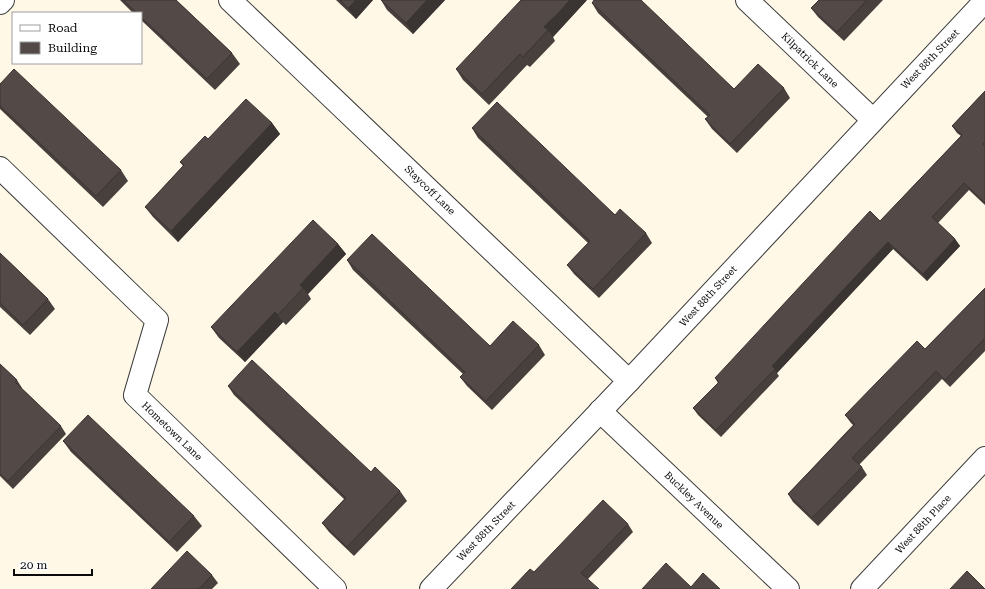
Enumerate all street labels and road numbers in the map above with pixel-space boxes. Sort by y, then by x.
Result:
street label: West 88th Street [899,27,962,91]
street label: Kilpatrick Lane [779,30,841,90]
street label: Staycoff Lane [403,163,458,217]
street label: West 88th Street [677,263,739,329]
street label: Hometown Lane [140,399,205,463]
street label: Buckley Avenue [662,469,726,531]
street label: West 88th Place [893,492,953,556]
street label: West 88th Street [455,499,518,563]

